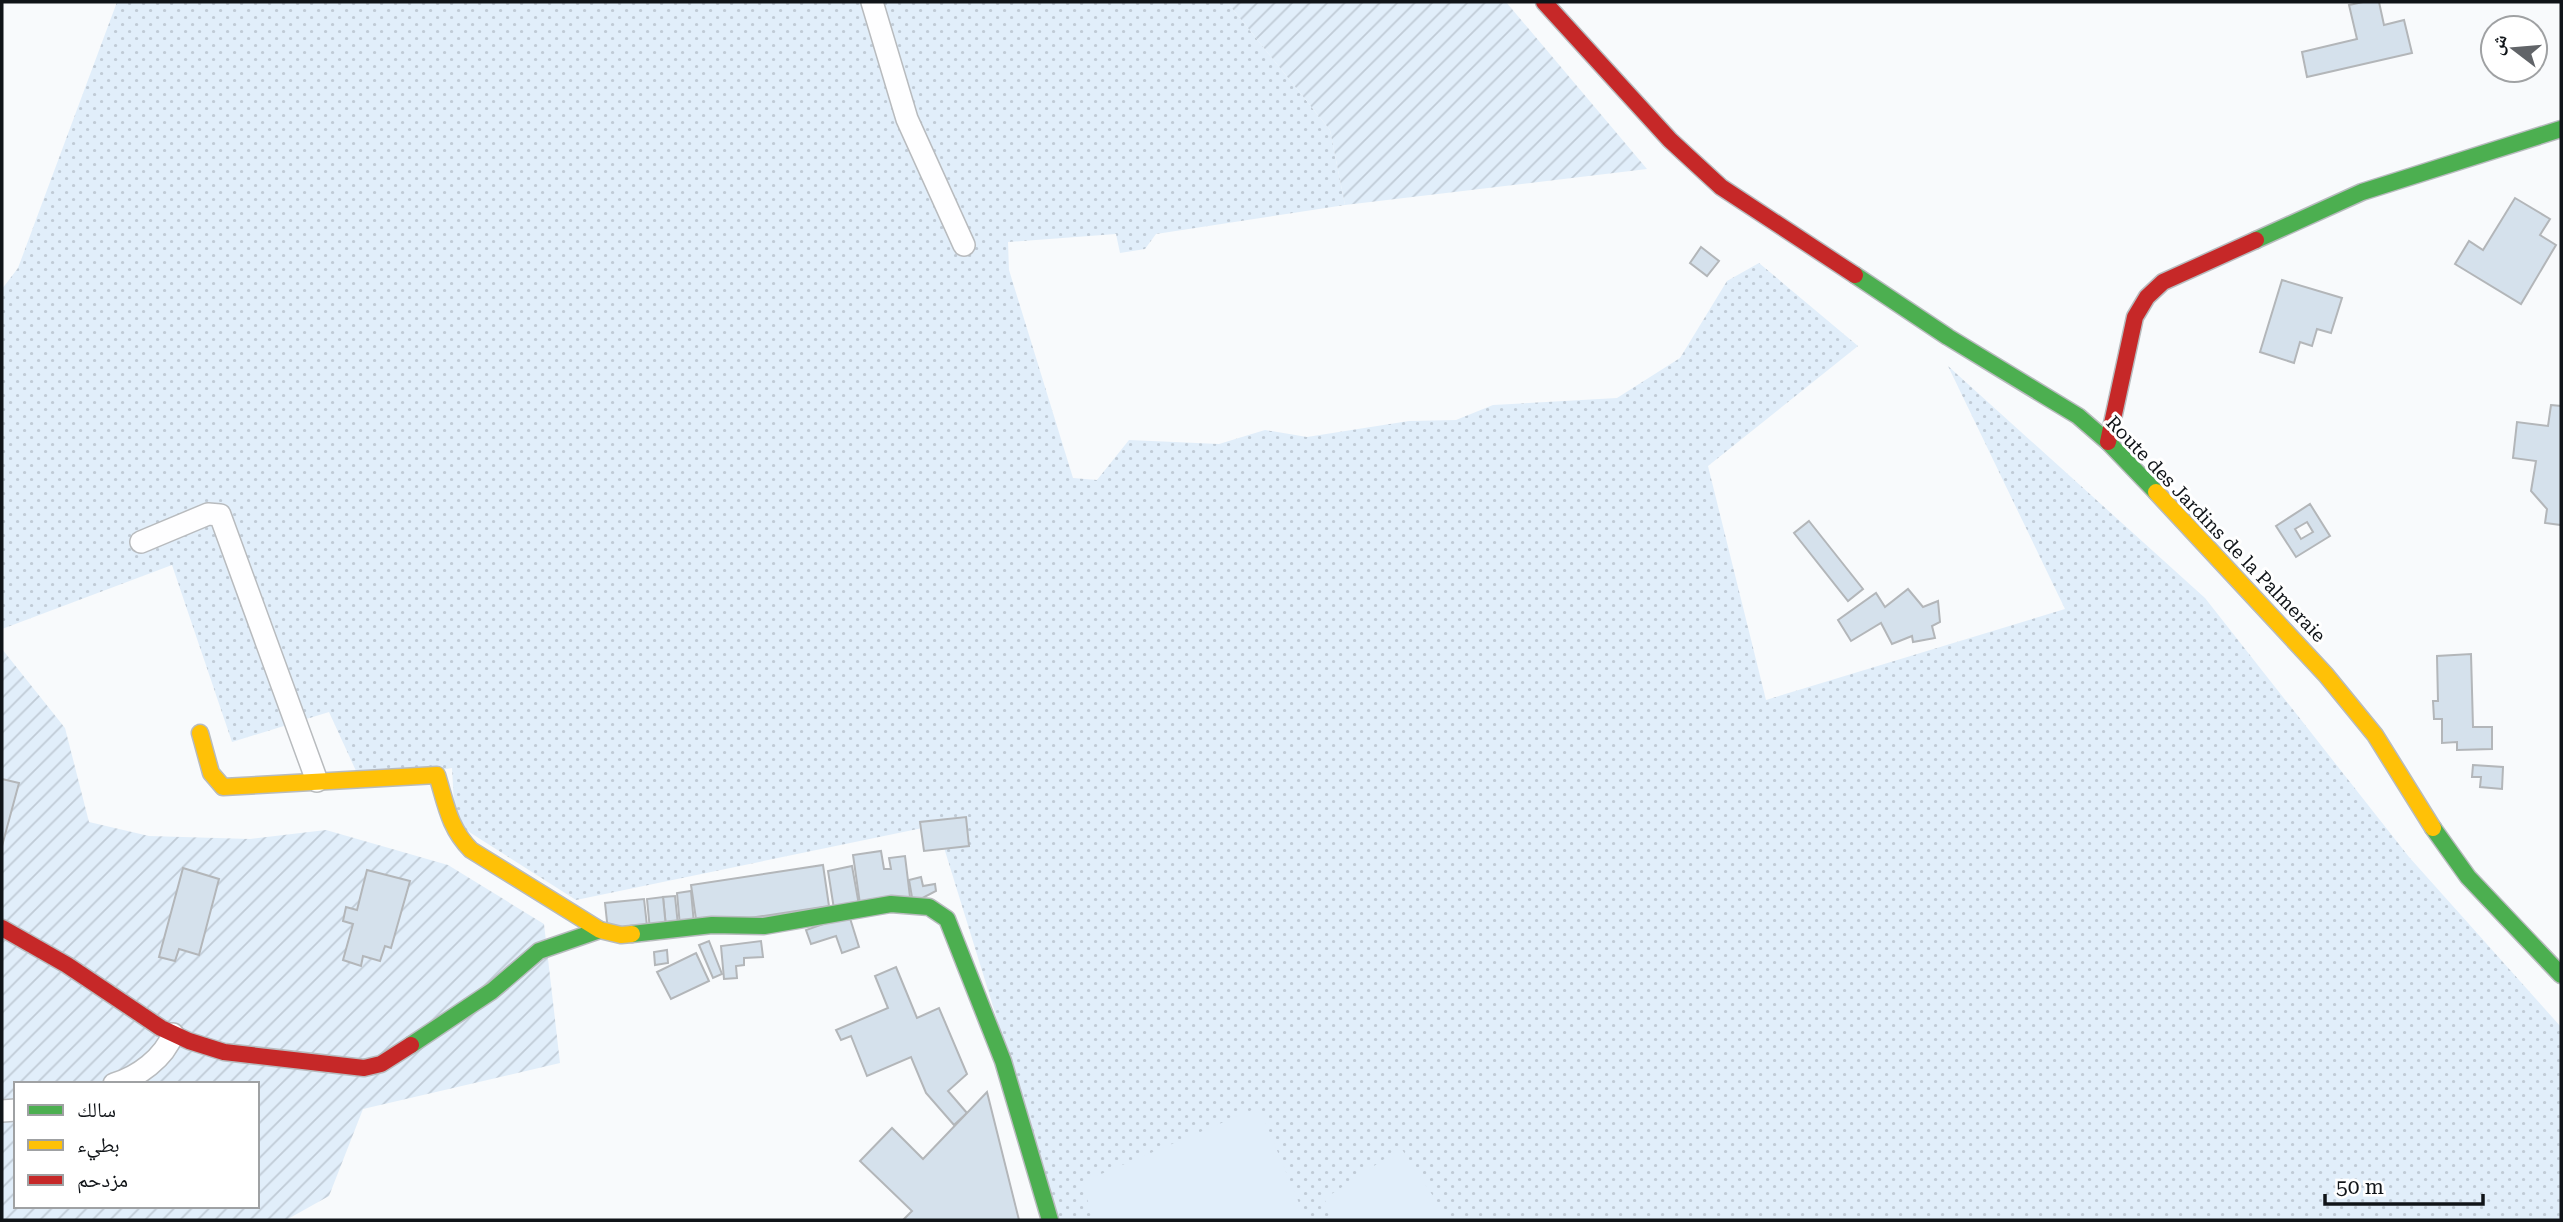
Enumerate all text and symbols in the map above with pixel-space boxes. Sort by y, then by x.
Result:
north arrow [2479,14,2549,84]
text: ش [2484,32,2512,57]
street label: Route des Jardins de la Palmeraie [2101,411,2331,647]
legend [14,1082,259,1208]
text: سالك [77,1098,116,1122]
text: بطيء [77,1133,120,1161]
scale bar [2325,1162,2482,1206]
text: مزدحم [77,1168,128,1194]
text: 50 m [2336,1175,2384,1199]

